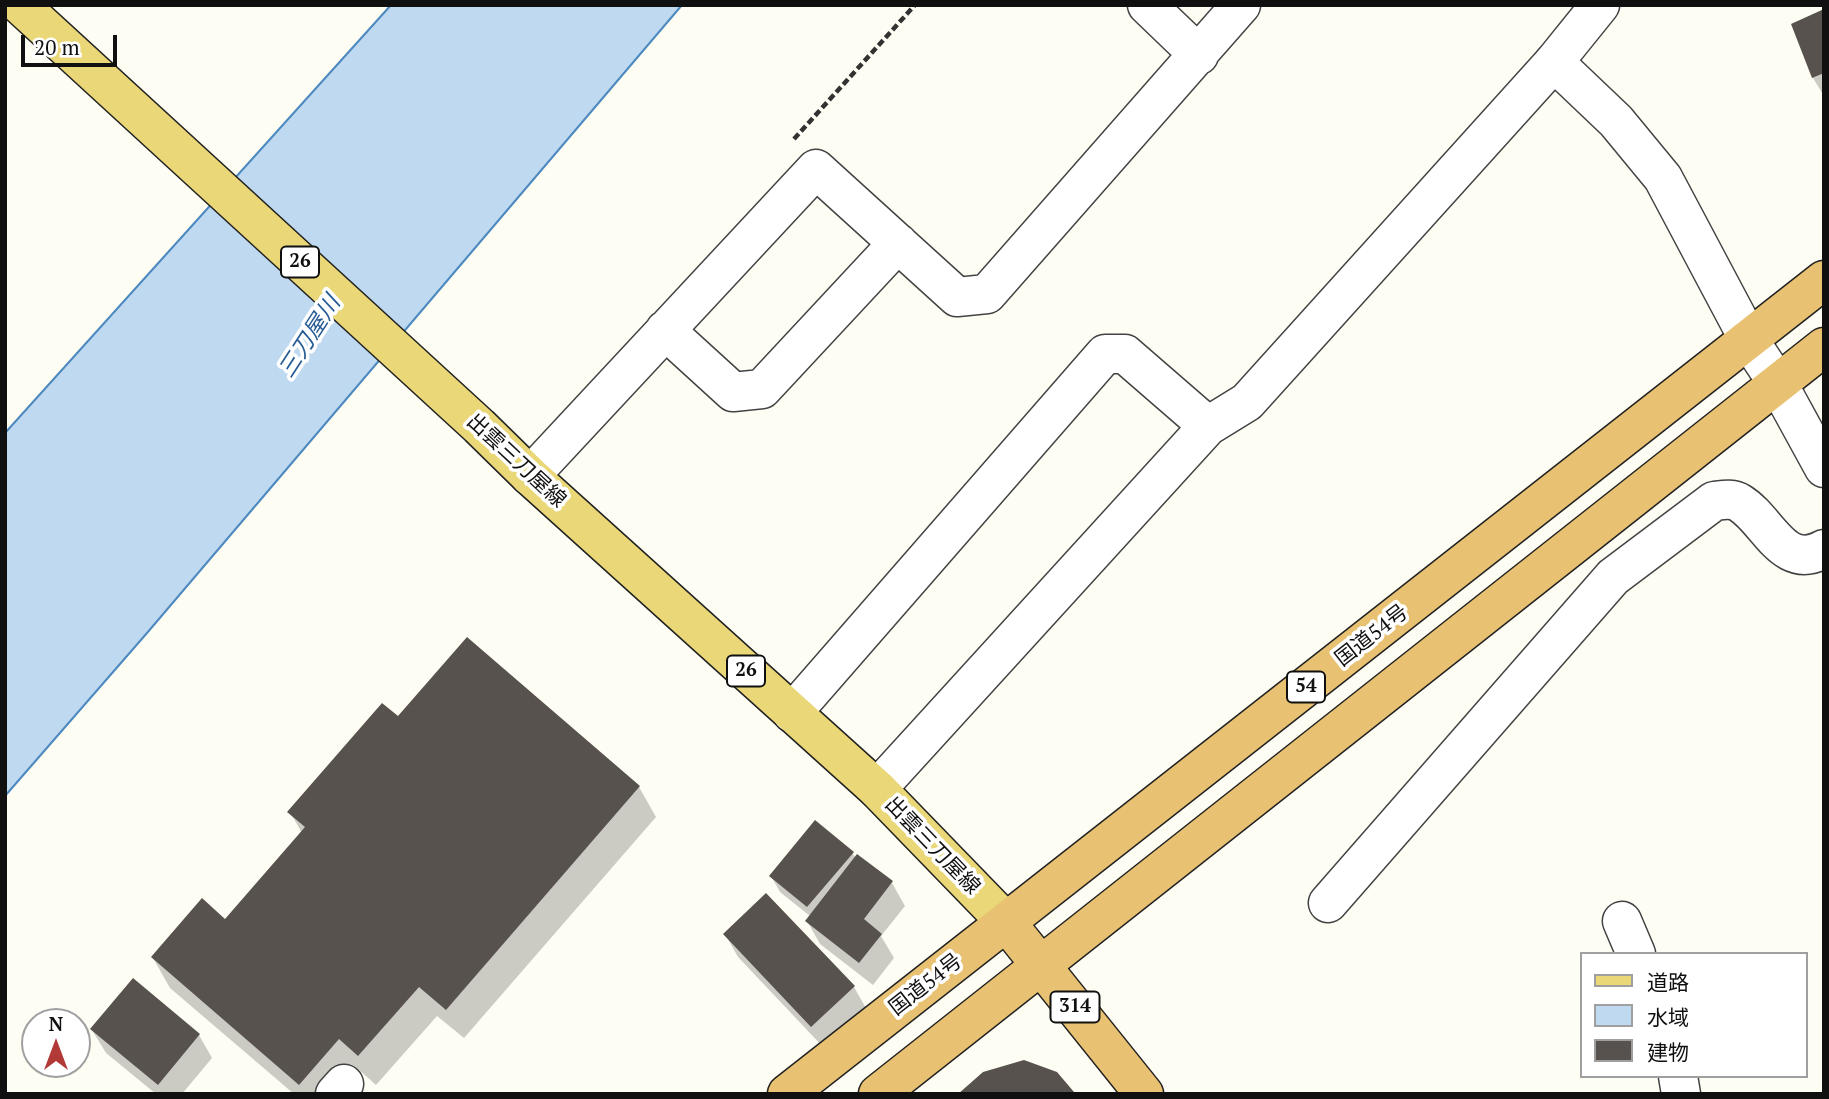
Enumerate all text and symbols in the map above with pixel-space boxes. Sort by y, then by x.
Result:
scale bar [24,21,121,65]
text: 20 m [34,33,80,61]
road number: 26 [281,246,319,278]
water label: 三刀屋川 [273,291,347,383]
street label: 出雲三刀屋線 [461,409,571,513]
street label: 国道54号 [1331,600,1413,672]
road number: 26 [727,656,765,686]
road number: 54 [1287,672,1325,702]
street label: 出雲三刀屋線 [879,792,985,900]
street label: 国道54号 [885,949,967,1021]
legend [1580,952,1808,1078]
text: 道路 [1647,968,1689,996]
road number: 314 [1050,992,1100,1023]
text: 水域 [1647,1003,1689,1031]
north arrow [21,1008,91,1078]
text: N [49,1011,63,1036]
text: 建物 [1647,1038,1689,1066]

